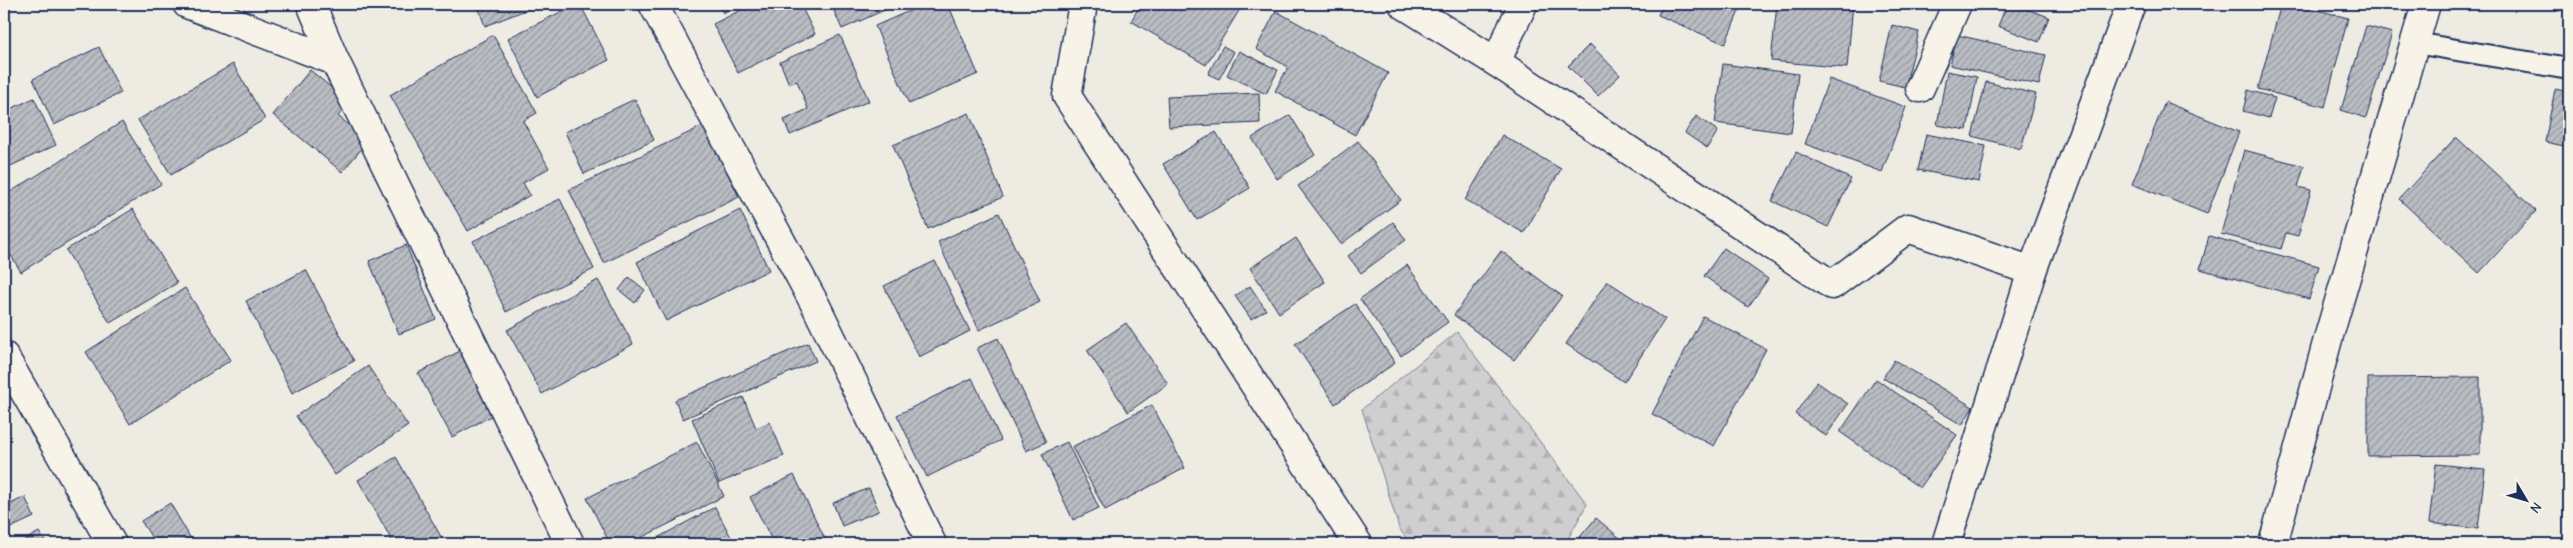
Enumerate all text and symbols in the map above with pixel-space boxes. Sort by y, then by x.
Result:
north arrow [2500,476,2550,526]
text: N [2526,499,2545,517]

